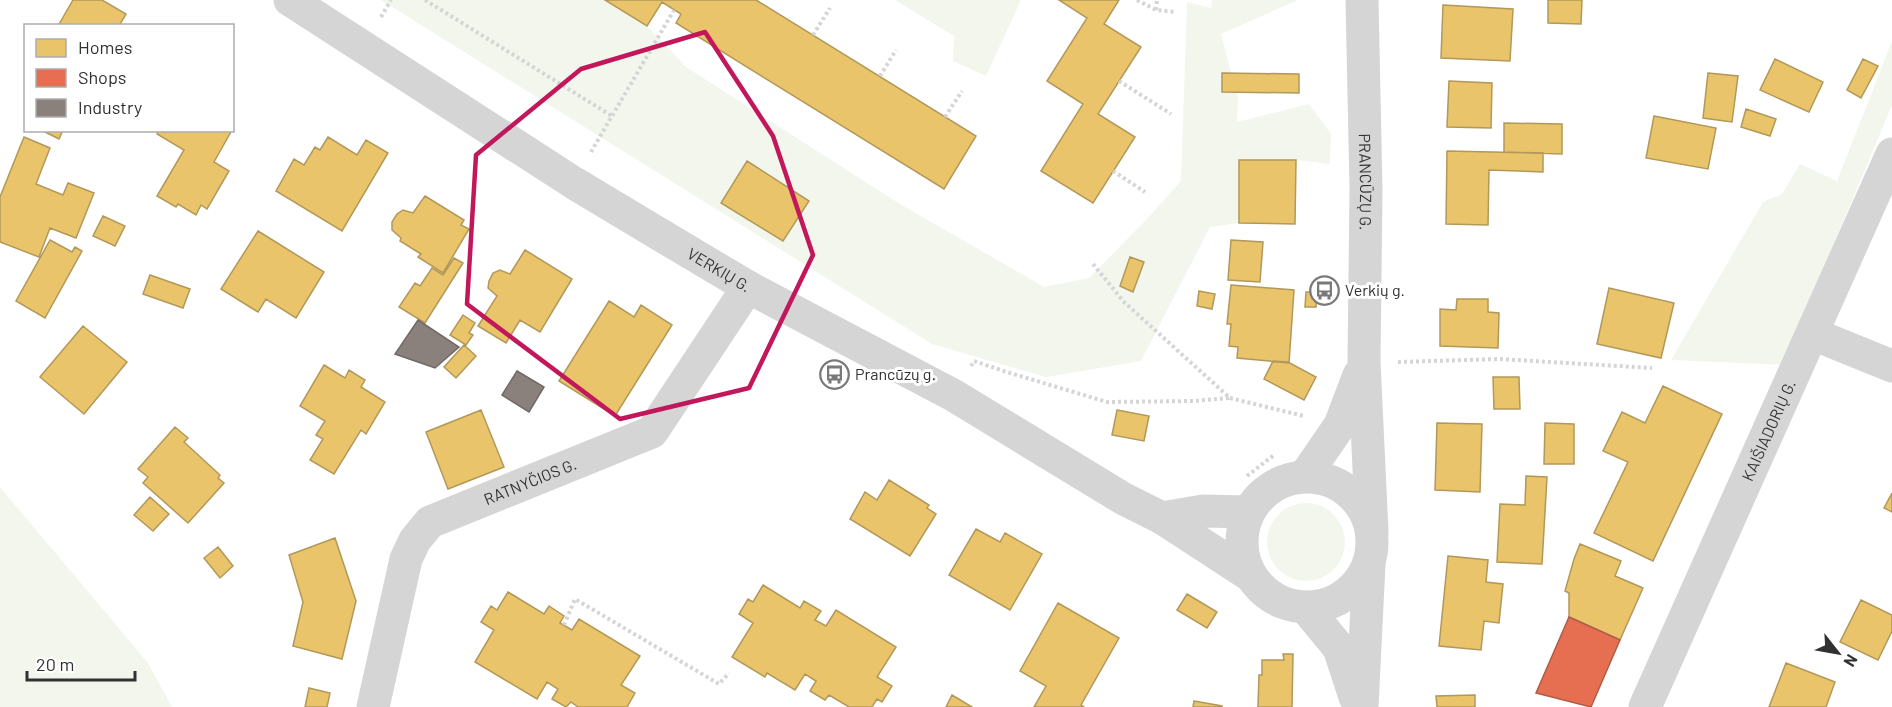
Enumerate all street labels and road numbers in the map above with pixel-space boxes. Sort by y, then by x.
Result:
street label: PRANCŪZŲ G. [1356,133,1376,231]
street label: VERKIŲ G. [684,243,755,296]
street label: KAIŠIADORIŲ G. [1737,377,1799,484]
street label: RATNYČIOS G. [481,454,579,508]

